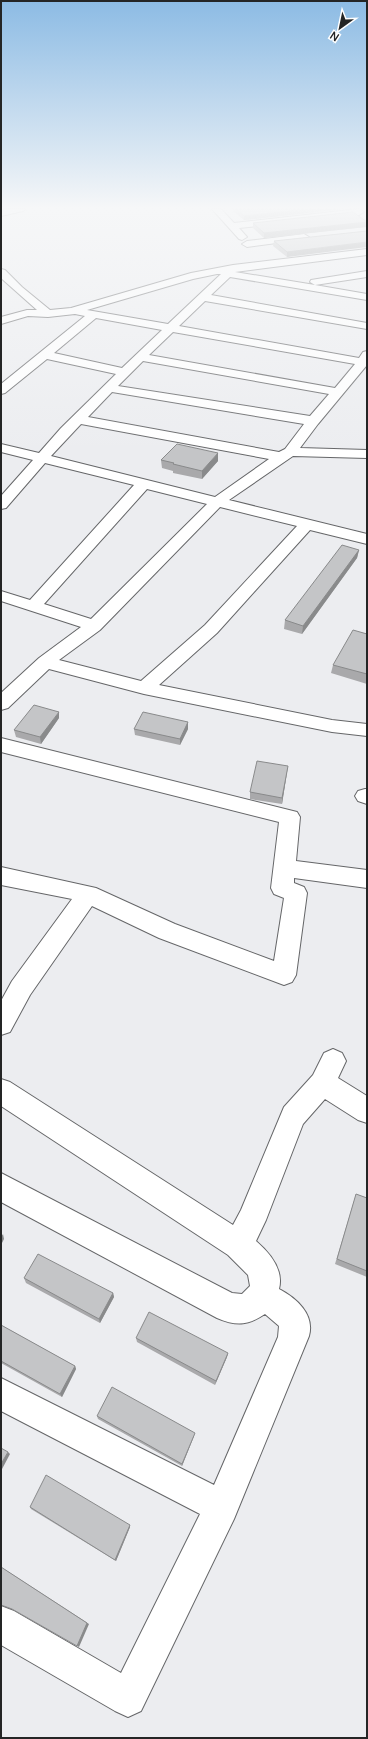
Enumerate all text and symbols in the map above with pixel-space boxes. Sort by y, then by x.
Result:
north arrow [320,8,360,48]
text: N [327,28,342,45]

